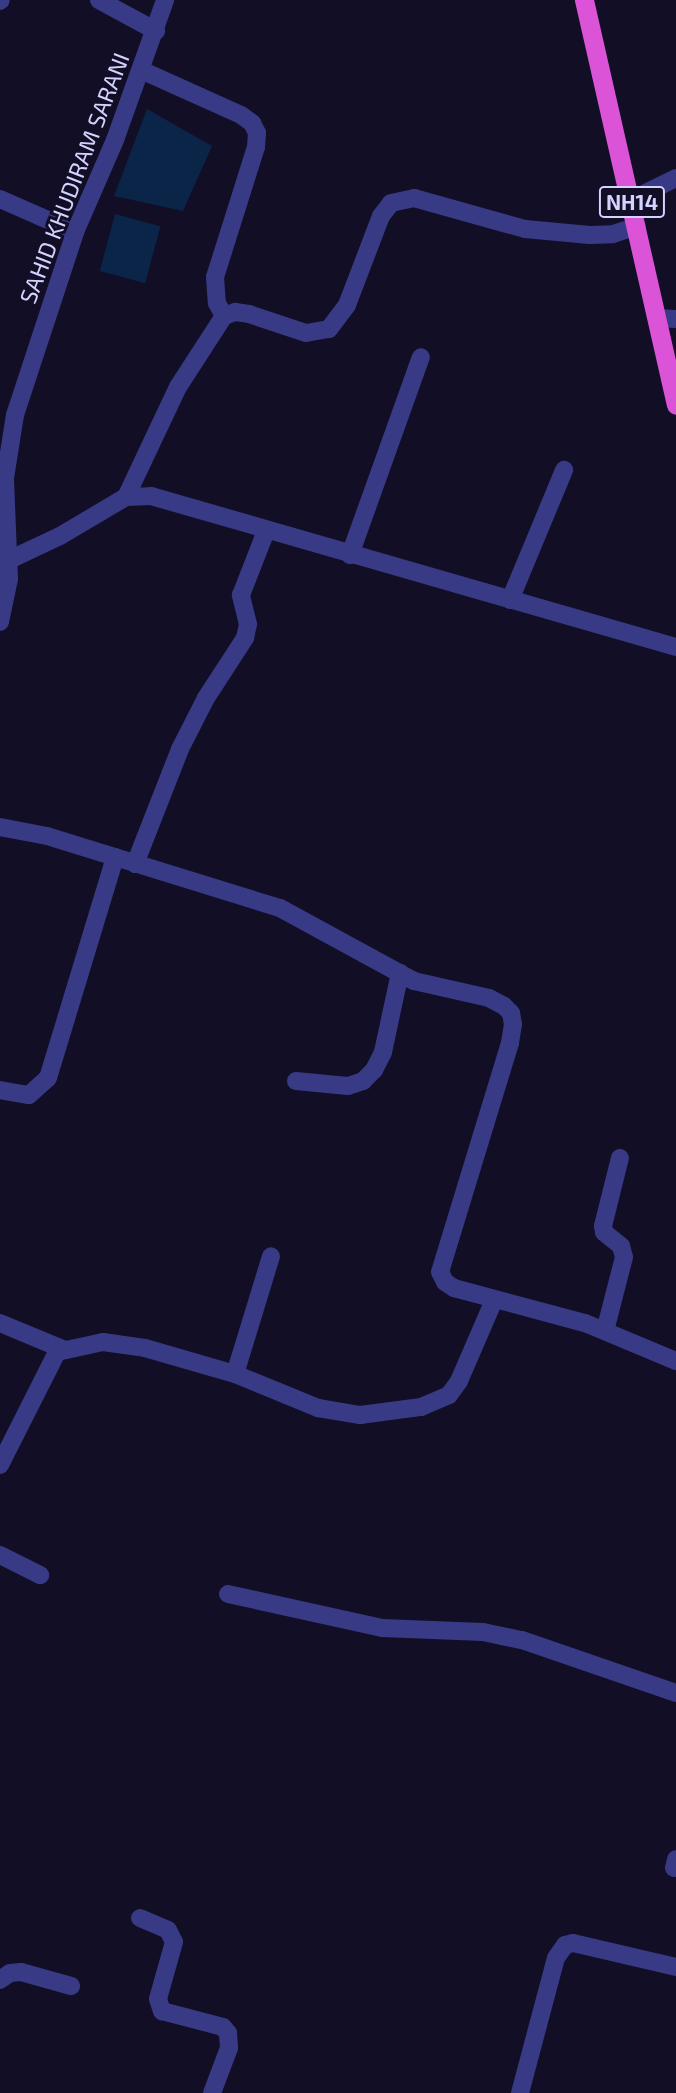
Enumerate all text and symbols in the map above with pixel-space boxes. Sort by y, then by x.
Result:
street label: SAHID KHUDIRAM SARANI [13,49,135,307]
road number: NH14 [599,184,665,220]

